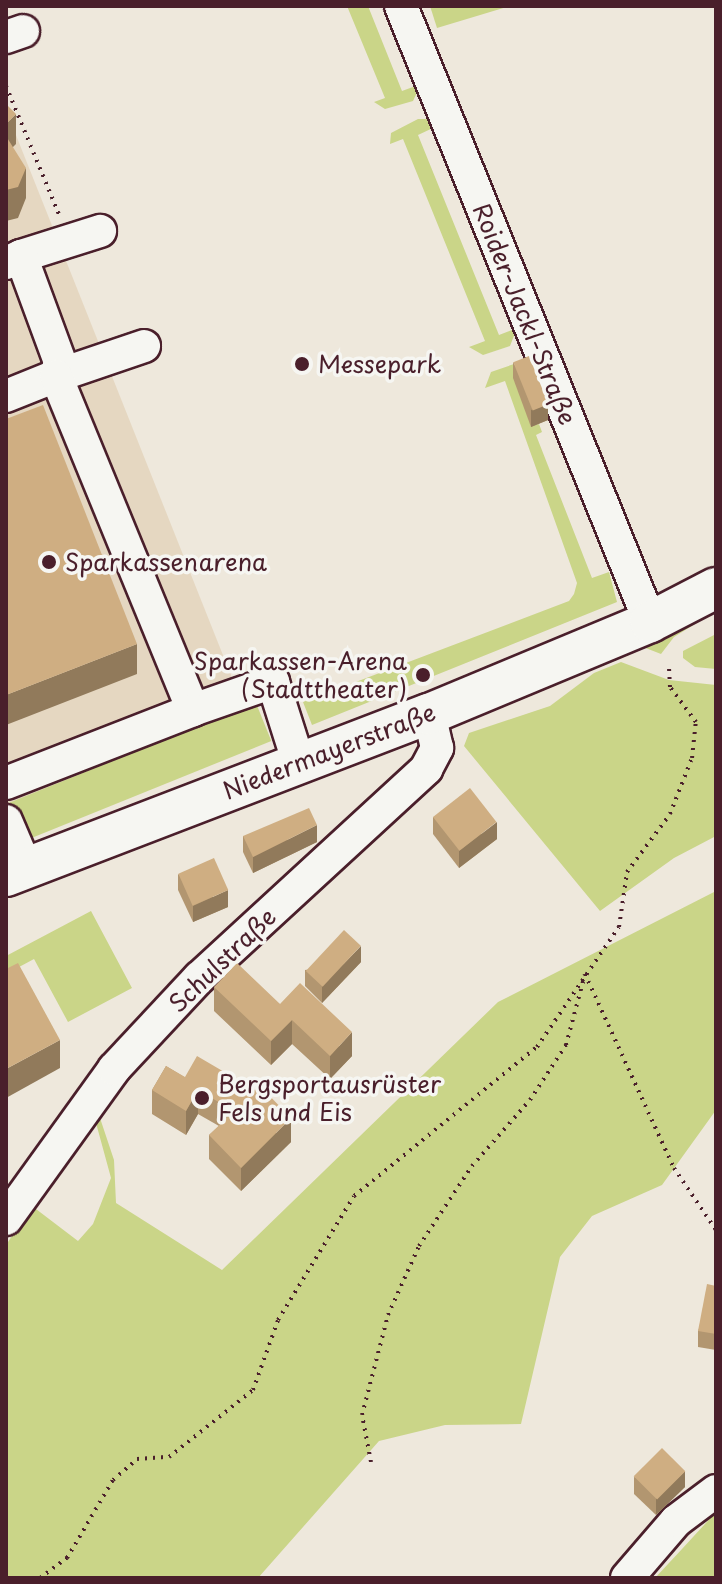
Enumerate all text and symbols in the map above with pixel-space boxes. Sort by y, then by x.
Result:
street label: Roider-Jackl-Straße [467,199,583,429]
place label: Messepark [318,350,441,378]
marker: Messepark [293,355,311,373]
place label: Sparkassenarena [65,548,267,576]
marker: Sparkassenarena [40,553,58,571]
place label: Sparkassen-Arena (Stadttheater) [194,647,407,703]
marker: Sparkassen-Arena (Stadttheater) [414,666,432,684]
street label: Niedermayerstraße [219,697,439,805]
street label: Schulstraße [163,902,281,1018]
place label: Bergsportausrüster Fels und Eis [218,1070,441,1126]
marker: Bergsportausrüster Fels und Eis [193,1089,211,1107]

